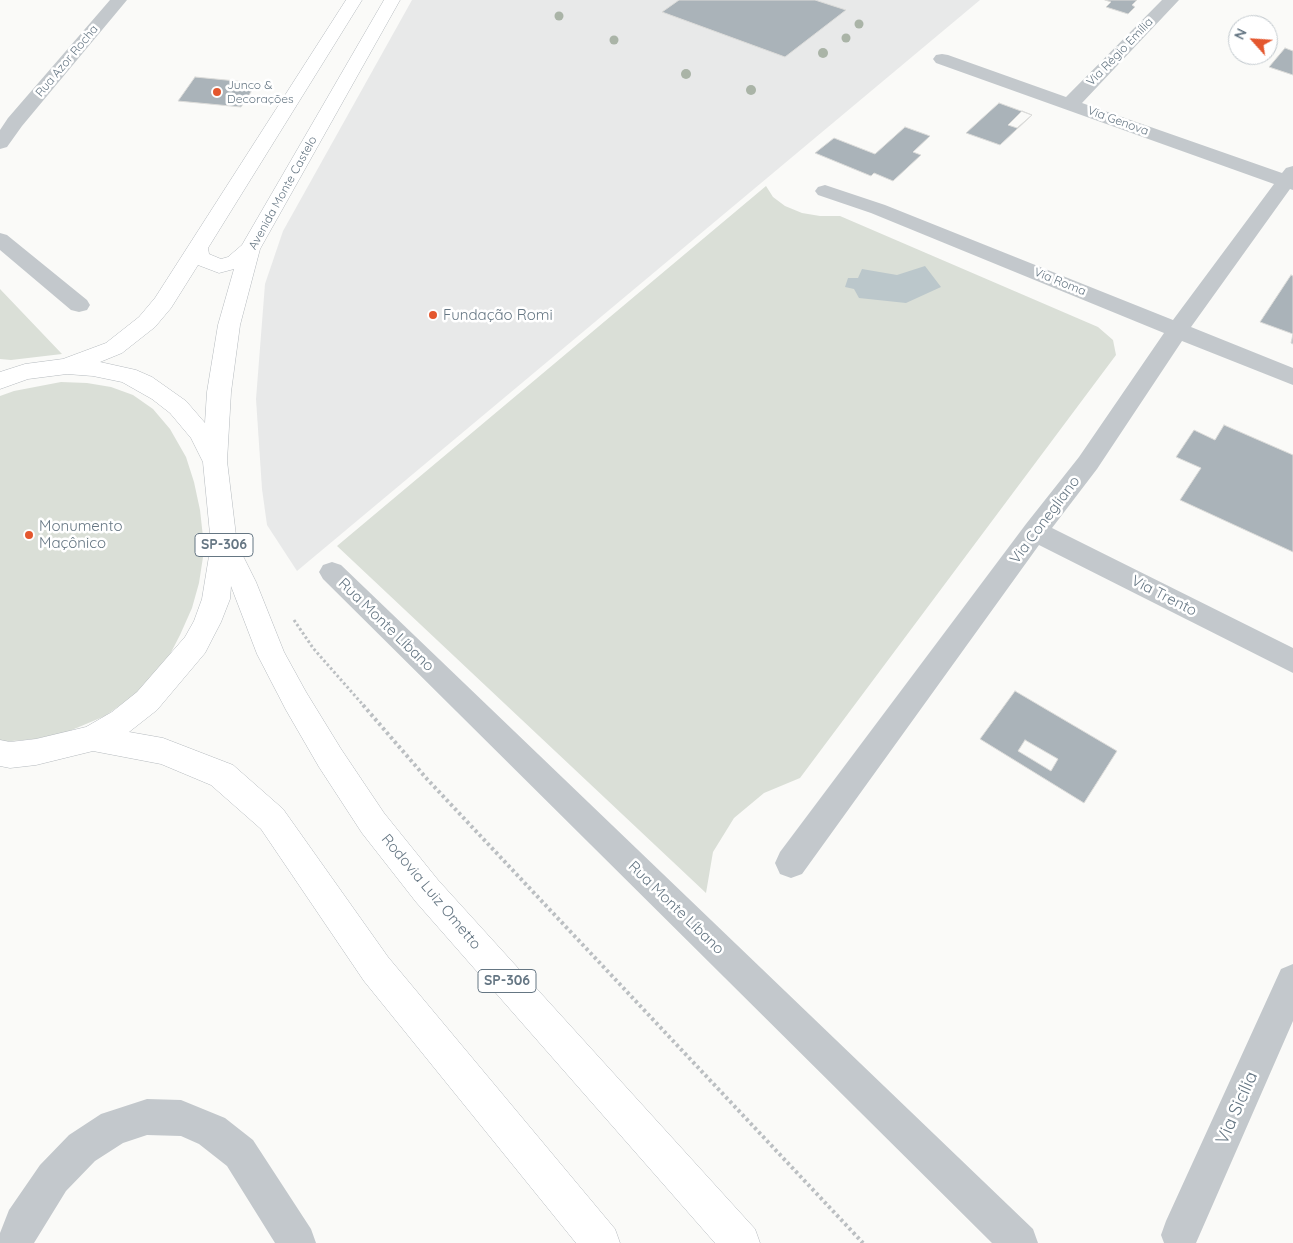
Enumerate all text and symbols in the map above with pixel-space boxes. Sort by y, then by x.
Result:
street label: Via Régio Emília [1084,15,1156,89]
north arrow [1228,15,1278,65]
street label: Rua Azor Rocha [33,22,101,100]
text: N [1230,25,1251,42]
place label: Junco & Decorações [227,78,294,106]
marker: Junco & Decorações [211,86,223,98]
street label: Via Genova [1085,103,1151,139]
street label: Avenida Monte Castelo [246,134,320,252]
street label: Via Roma [1032,265,1088,299]
place label: Fundação Romi [443,306,553,324]
marker: Fundação Romi [427,309,439,321]
street label: Via Conegliano [1006,473,1084,567]
place label: Monumento Maçônico [39,517,123,552]
marker: Monumento Maçônico [23,529,35,541]
road number: SP-306 [195,534,253,556]
street label: Via Trento [1128,572,1200,620]
street label: Rua Monte Líbano [334,575,438,675]
street label: Rodovia Luiz Ometto [377,831,485,953]
street label: Rua Monte Líbano [624,858,728,958]
road number: SP-306 [478,969,536,992]
street label: Via Sicília [1211,1068,1263,1148]

